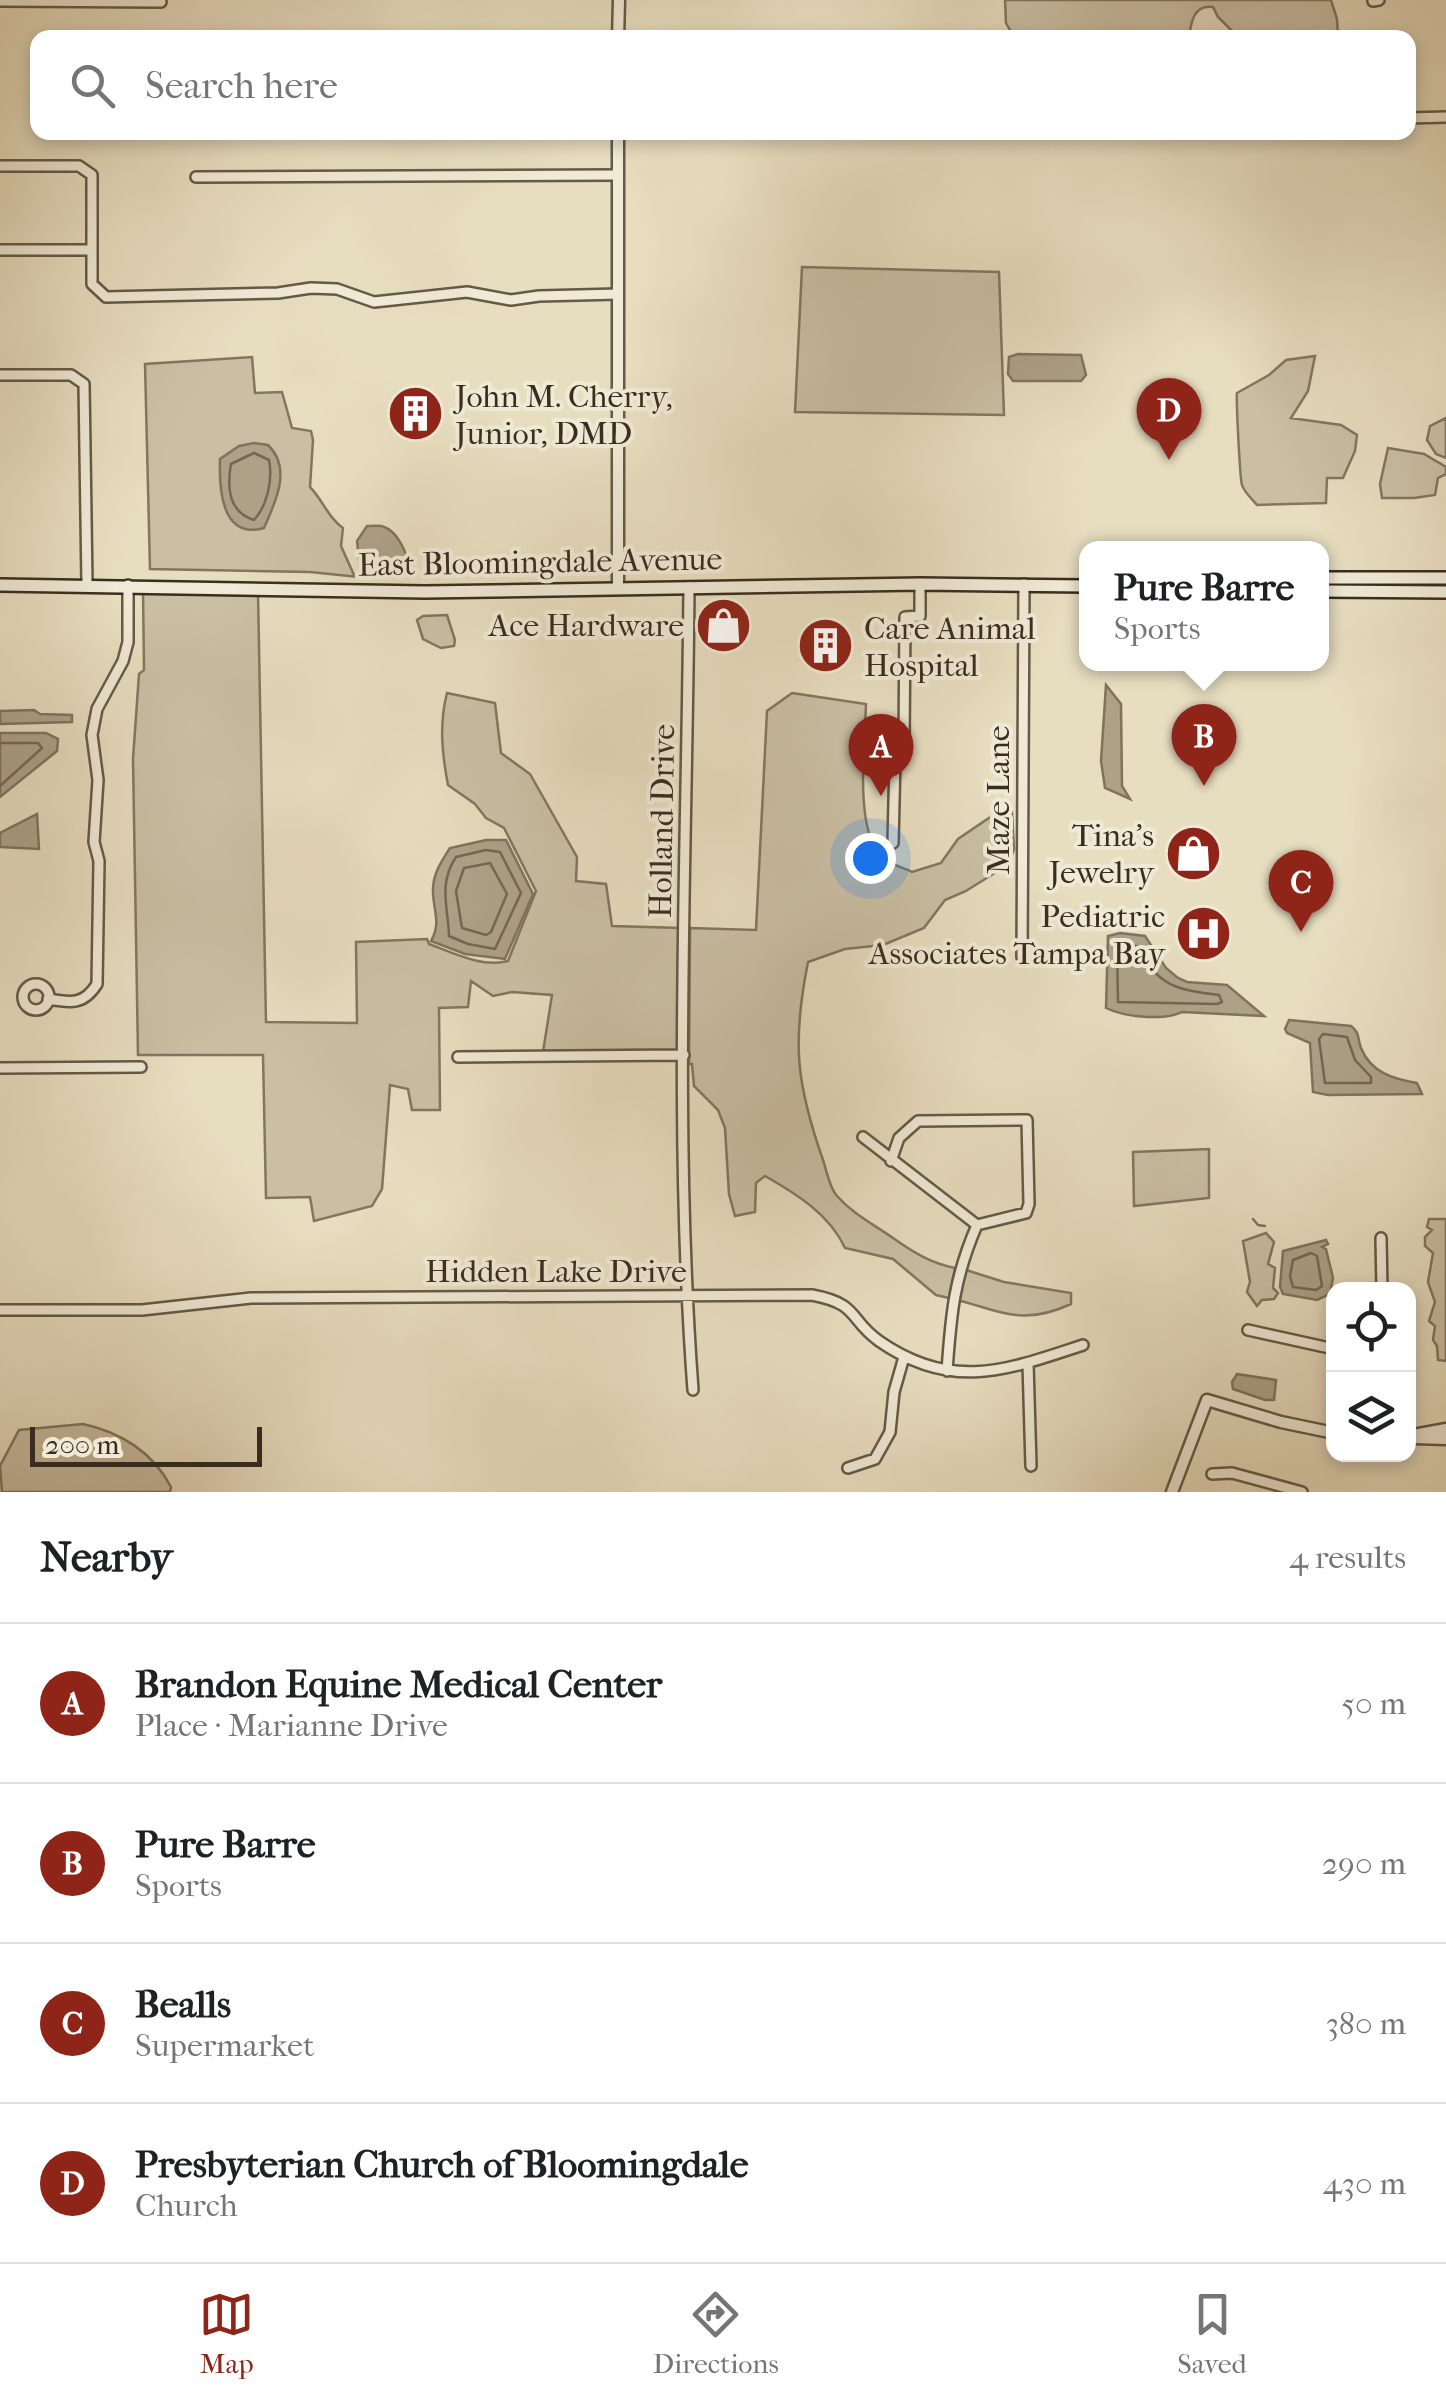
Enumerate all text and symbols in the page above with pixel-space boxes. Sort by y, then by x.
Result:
search box [30,30,1416,140]
icon: search [65,58,120,113]
text: Search here [145,63,338,108]
place label: John M. Cherry, Junior, DMD [452,378,673,452]
pin: D [1136,378,1202,460]
building icon: John M. Cherry, Junior, DMD [386,384,446,444]
street label: East Bloomingdale Avenue [357,540,723,584]
popup [1079,541,1329,671]
text: Pure Barre [1114,565,1294,610]
shop icon: Ace Hardware [693,595,753,655]
place label: Ace Hardware [486,607,684,644]
place label: Care Animal Hospital [864,610,1036,684]
text: Sports [1114,610,1201,647]
building icon: Care Animal Hospital [795,616,855,676]
pin: B [1172,704,1236,786]
pin: A [848,714,914,796]
street label: Holland Drive [642,723,682,918]
street label: Maze Lane [980,725,1017,875]
place label: Tina's Jewelry [1046,817,1155,891]
shop icon: Tina's Jewelry [1163,823,1223,883]
your location [845,833,896,884]
pin: C [1268,850,1334,932]
place label: Pediatric Associates Tampa Bay [867,898,1166,972]
hospital icon: Pediatric Associates Tampa Bay [1174,904,1234,964]
street label: Hidden Lake Drive [425,1253,687,1290]
map controls [1326,1282,1416,1462]
button: locate [1326,1282,1416,1372]
button: layers [1326,1372,1416,1462]
scale bar [30,1422,262,1466]
text: 200 m [45,1428,120,1461]
text: Nearby [40,1533,172,1582]
text: 4 results [1289,1539,1406,1576]
text: Brandon Equine Medical Center [135,1662,662,1707]
text: A [62,1685,83,1722]
text: 50 m [1341,1685,1406,1722]
text: Place · Marianne Drive [135,1707,448,1744]
text: Pure Barre [135,1822,315,1867]
text: B [62,1845,83,1882]
text: 290 m [1322,1845,1406,1882]
text: Sports [135,1867,222,1904]
text: Bealls [135,1982,231,2027]
text: C [62,2005,83,2042]
text: 380 m [1326,2005,1406,2042]
text: Supermarket [135,2027,314,2064]
text: Presbyterian Church of Bloomingdale [135,2142,748,2187]
text: D [60,2165,85,2202]
text: 430 m [1323,2165,1406,2202]
text: Church [135,2187,238,2224]
tab: Map [199,2287,254,2380]
tab: Directions [653,2287,779,2380]
tab: Saved [1177,2287,1247,2380]

